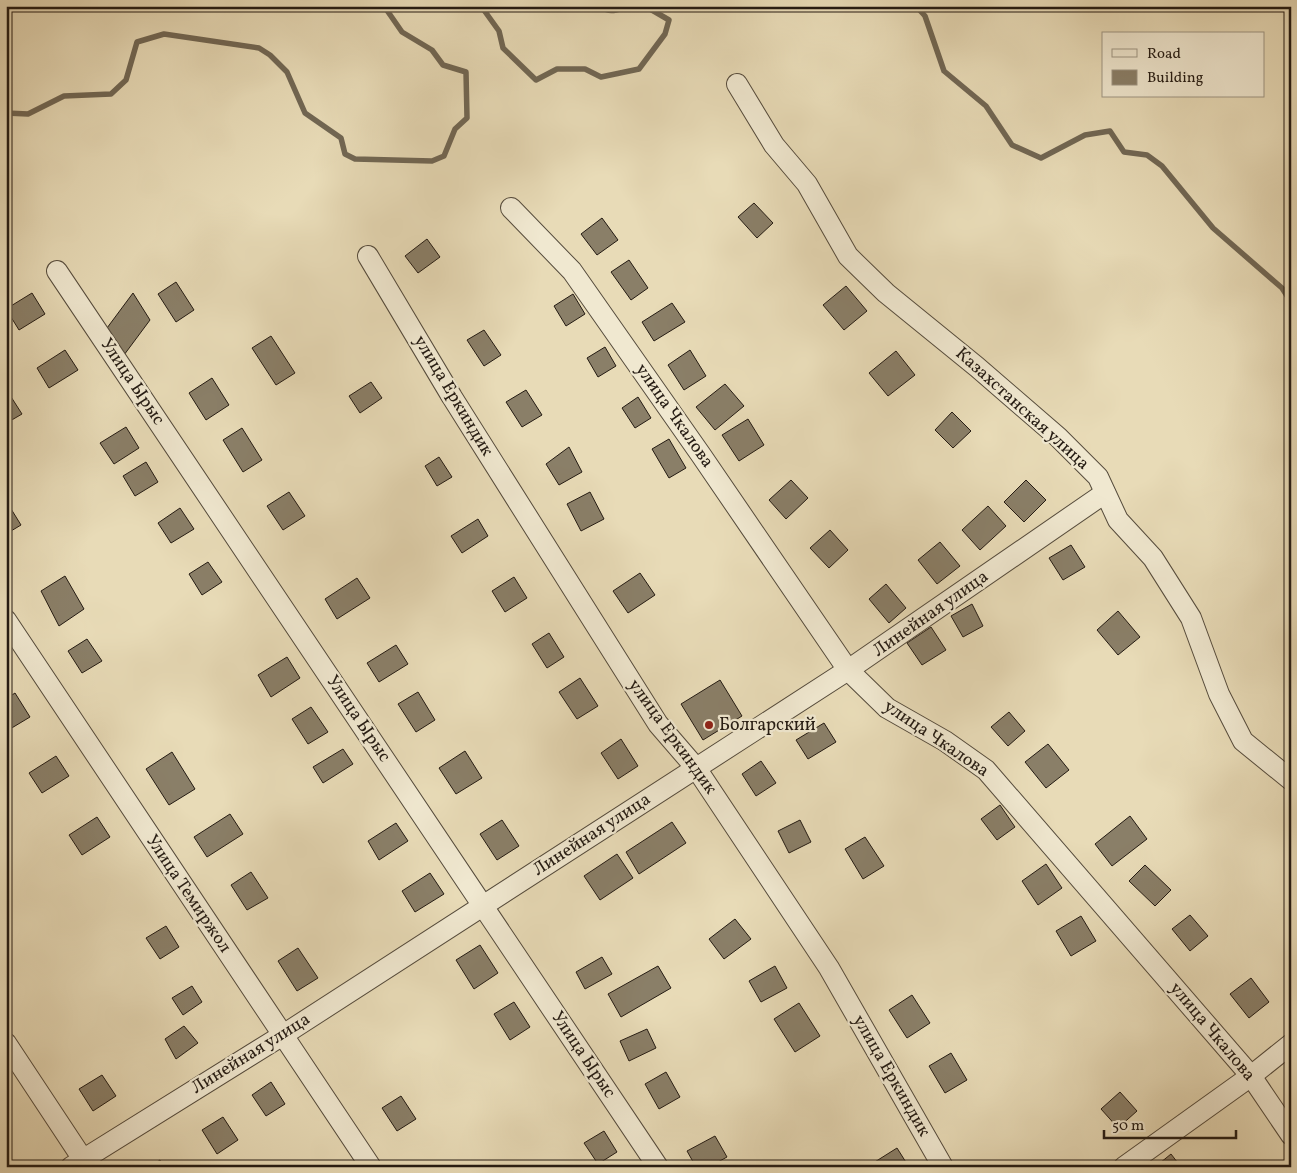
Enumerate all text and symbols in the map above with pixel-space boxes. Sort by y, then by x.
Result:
legend [1102,32,1264,98]
text: Road [1147,44,1181,65]
text: Building [1147,68,1204,89]
street label: улица Еркиндик [407,331,499,462]
street label: Улица Ырыс [94,334,170,430]
street label: Казахстанская улица [949,342,1095,476]
street label: улица Чкалова [629,359,719,473]
street label: Линейная улица [868,565,994,663]
street label: Улица Ырыс [320,671,396,767]
street label: улица Еркиндик [622,674,723,800]
street label: улица Чкалова [878,694,994,784]
place label: Болгарский [719,713,816,738]
marker: Болгарский [703,719,715,731]
street label: Линейная улица [528,787,656,883]
street label: Улица Темиржол [139,830,237,958]
street label: улица Чкалова [1163,977,1261,1087]
street label: Линейная улица [187,1007,315,1101]
street label: Улица Ырыс [545,1007,621,1103]
street label: улица Еркиндик [846,1010,936,1142]
scale bar [1104,1108,1237,1140]
text: 50 m [1112,1116,1144,1137]

